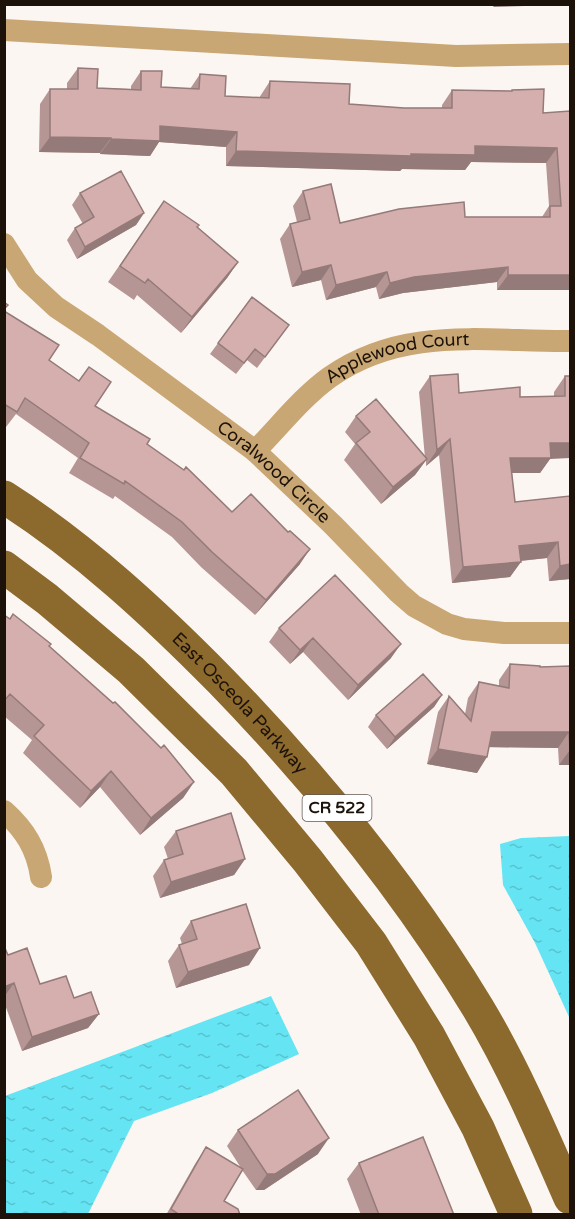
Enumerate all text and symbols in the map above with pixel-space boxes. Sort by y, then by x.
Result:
street label: Applewood Court [321,328,470,388]
street label: Coralwood Circle [213,416,335,528]
street label: East Osceola Parkway [167,628,312,779]
road number: CR 522 [302,795,372,821]

